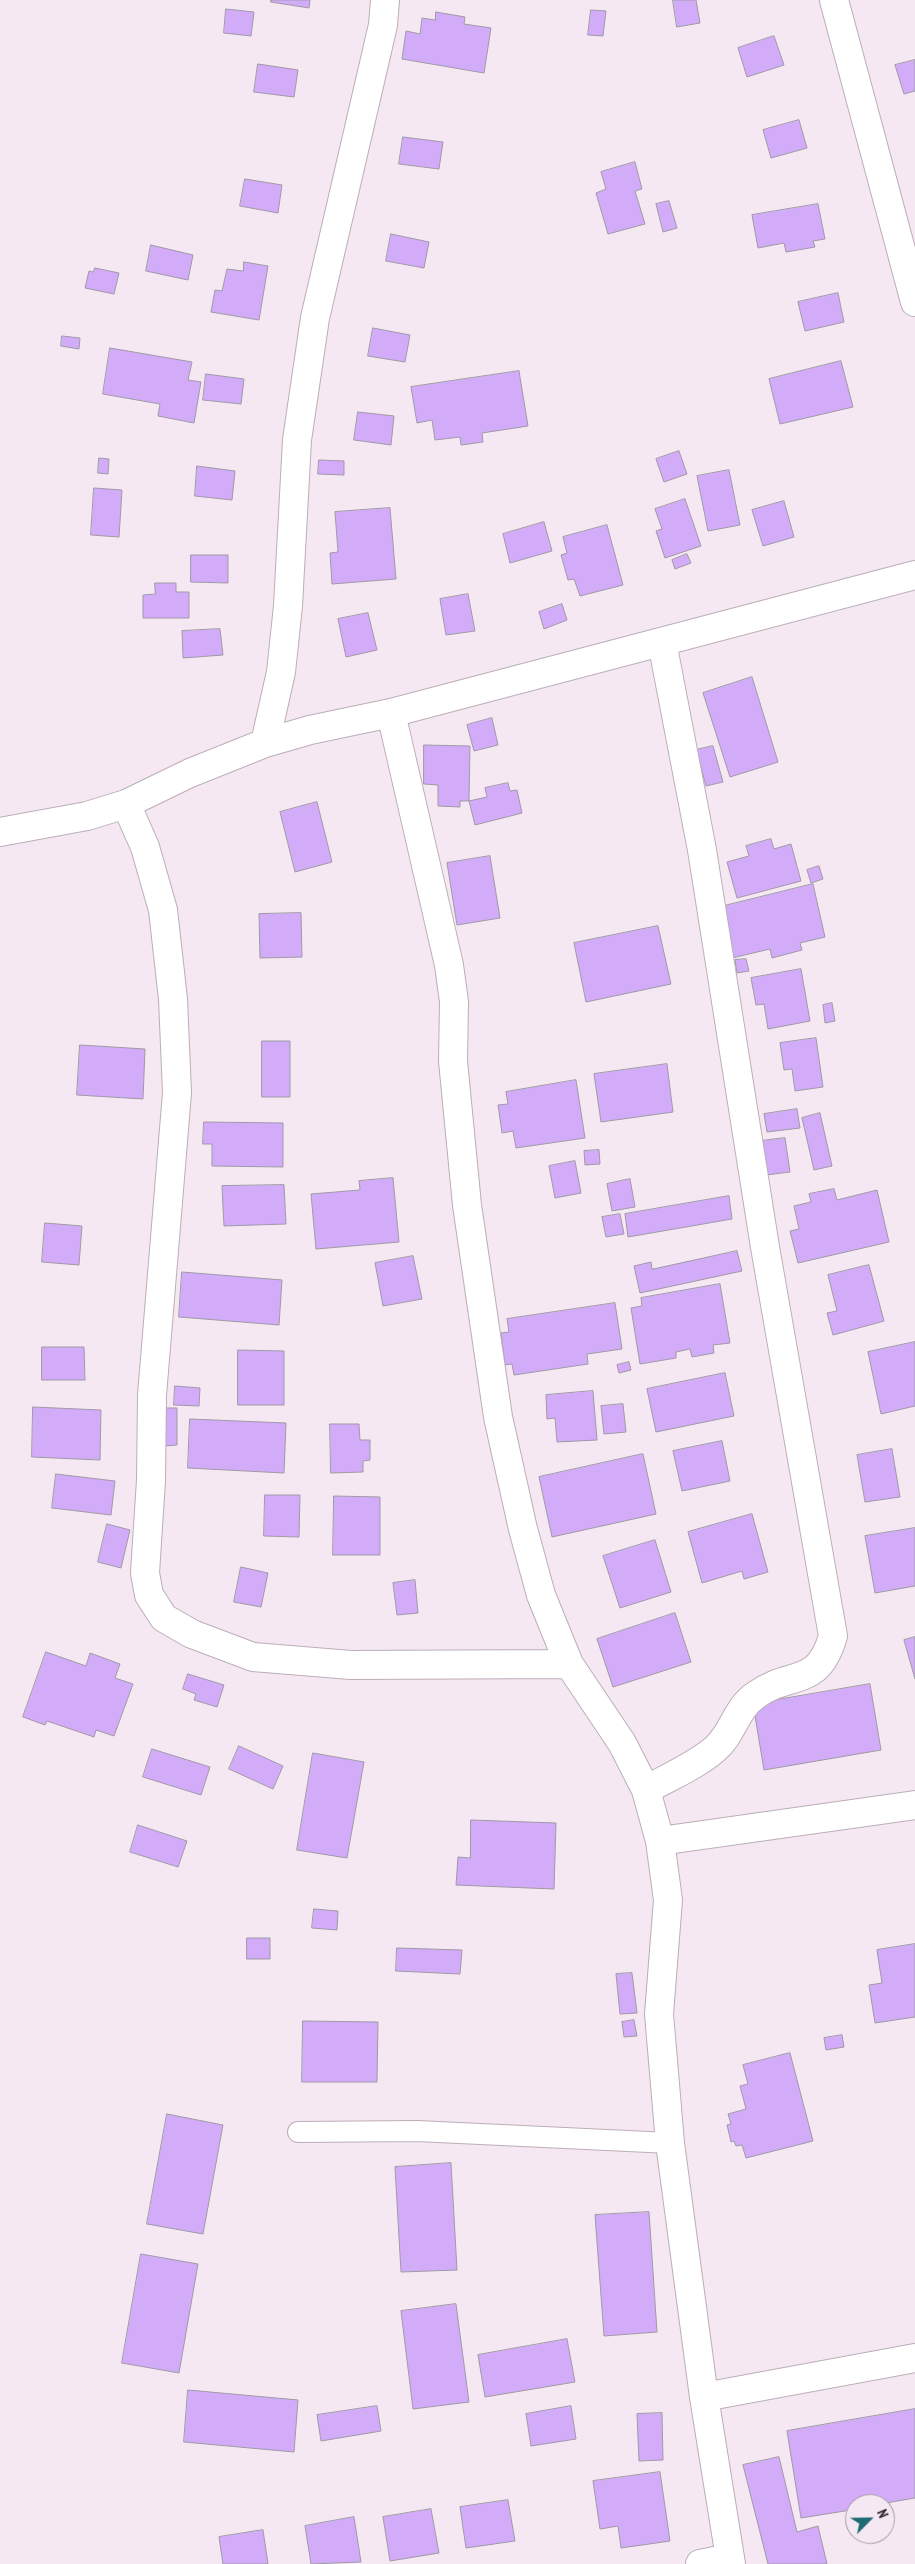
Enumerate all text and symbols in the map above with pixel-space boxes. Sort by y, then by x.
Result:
north arrow [845,2494,895,2544]
text: N [873,2507,893,2521]

